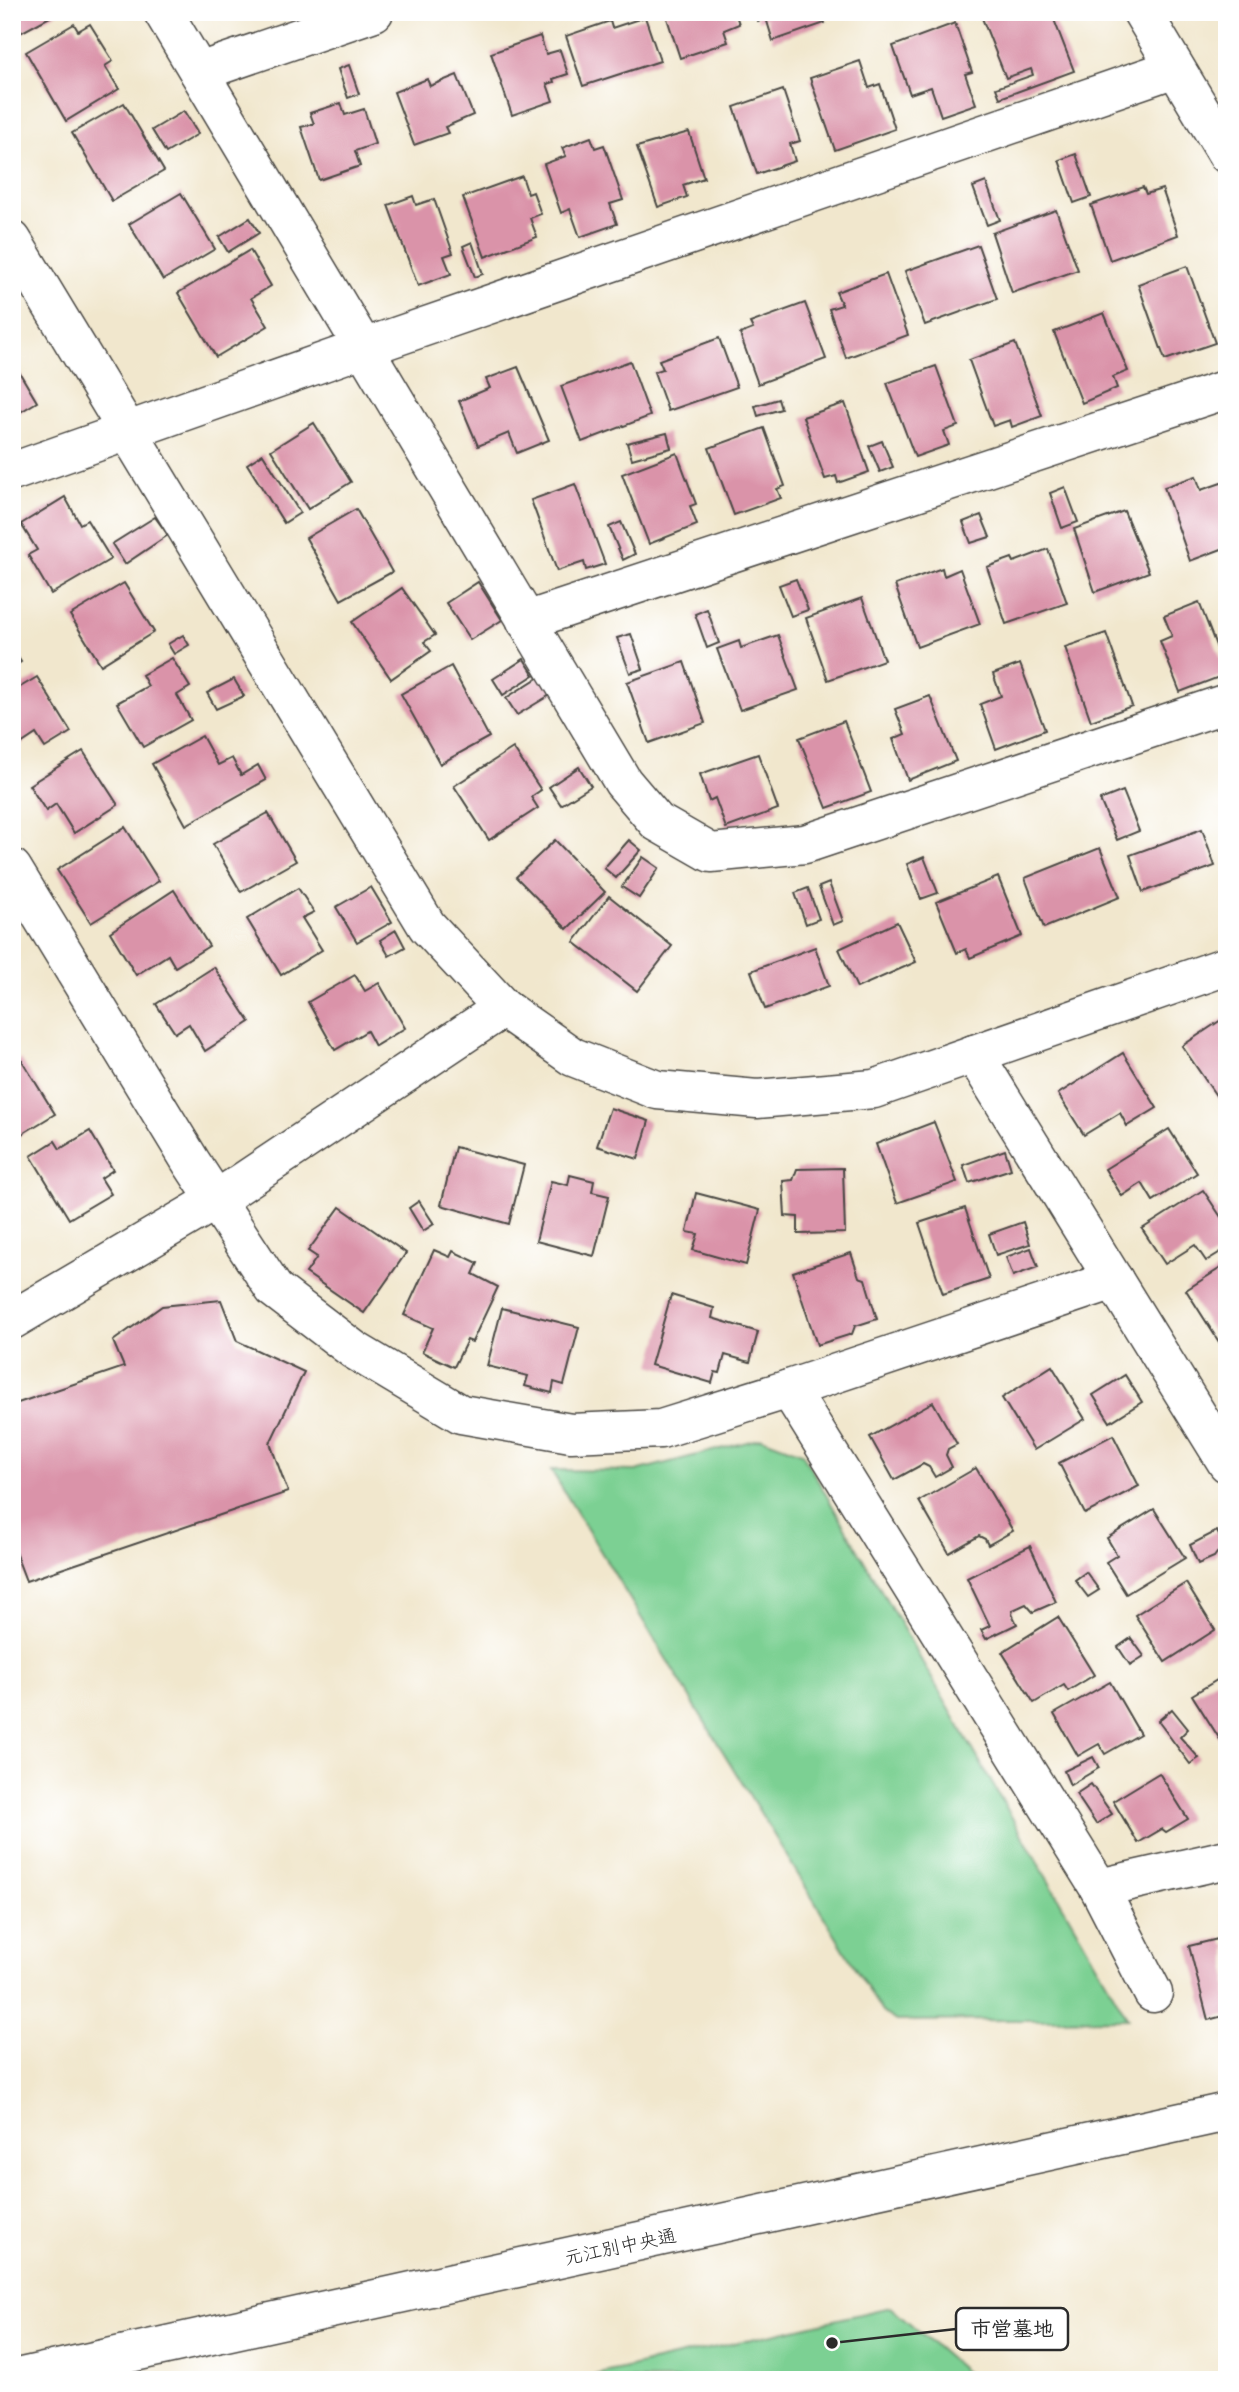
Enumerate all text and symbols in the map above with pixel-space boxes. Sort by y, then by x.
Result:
street label: 元江別中央通 [562,2225,679,2273]
callout: 市営墓地 [956,2308,1068,2350]
text: 市営墓地 [970,2318,1054,2345]

